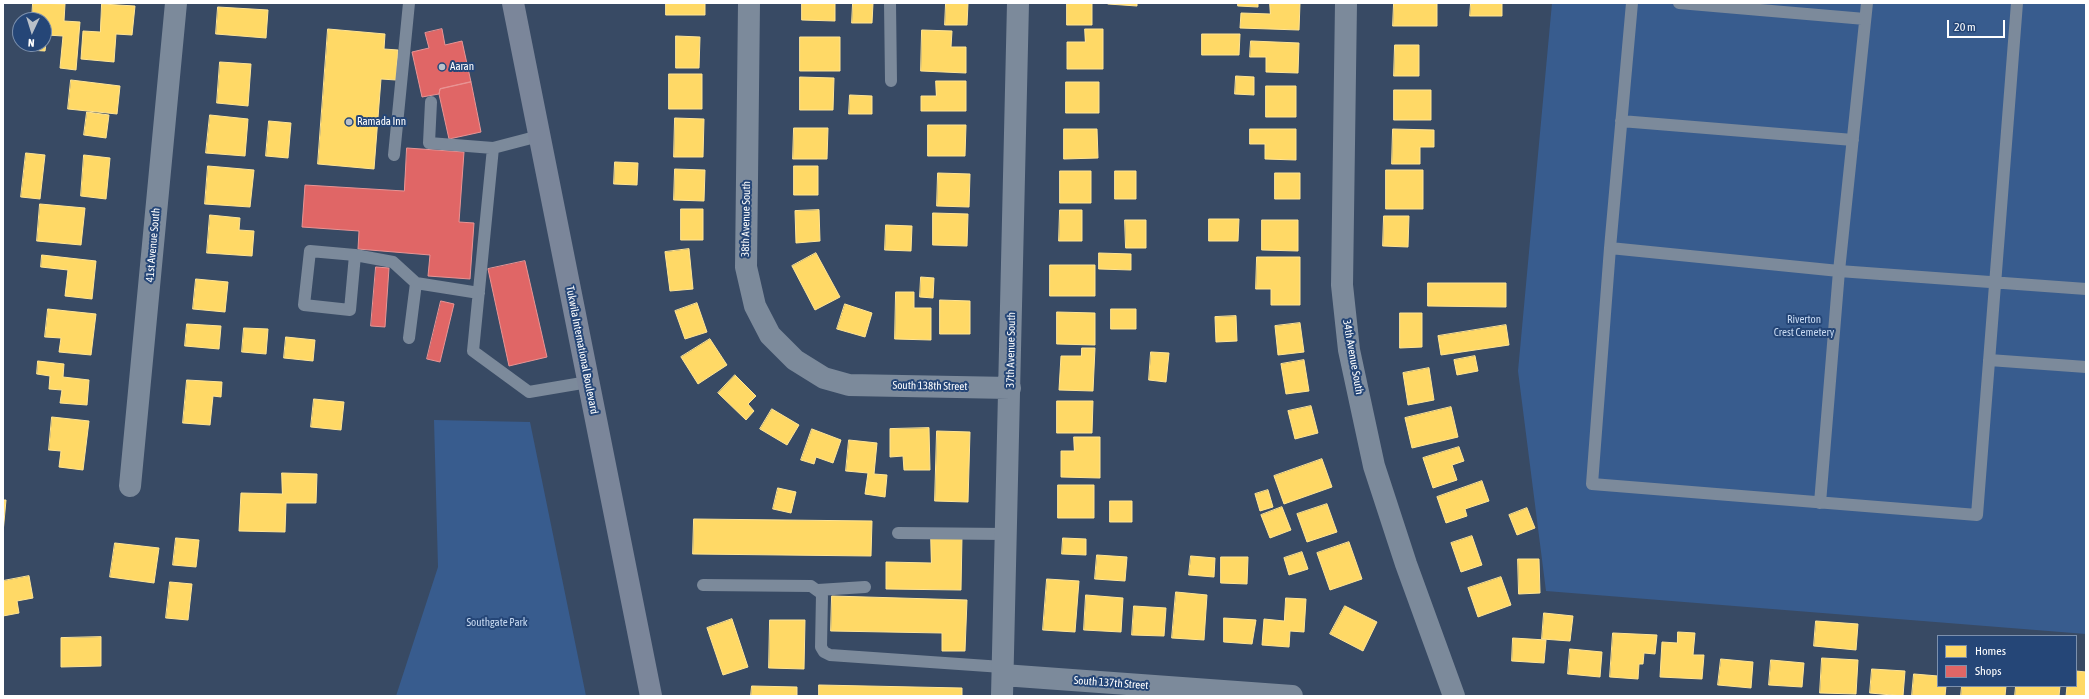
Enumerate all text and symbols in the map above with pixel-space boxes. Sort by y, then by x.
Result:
north arrow [12,12,52,52]
scale bar [1949,12,2007,38]
text: 20 m [1954,20,1976,34]
text: N [28,37,35,49]
place label: Aaran [450,60,474,74]
marker: Aaran [437,62,447,72]
place label: Ramada Inn [357,115,406,129]
marker: Ramada Inn [344,117,354,127]
street label: 38th Avenue South [739,181,753,257]
street label: 41st Avenue South [143,207,163,283]
street label: Tukwila International Boulevard [563,285,601,415]
street label: 37th Avenue South [1004,312,1018,388]
park label: Riverton Crest Cemetery [1774,313,1834,339]
street label: 34th Avenue South [1340,318,1366,396]
street label: South 138th Street [893,379,967,393]
park label: Southgate Park [466,616,528,630]
legend [1937,635,2077,687]
text: Homes [1975,644,2006,658]
text: Shops [1975,664,2001,678]
street label: South 137th Street [1073,674,1149,692]

